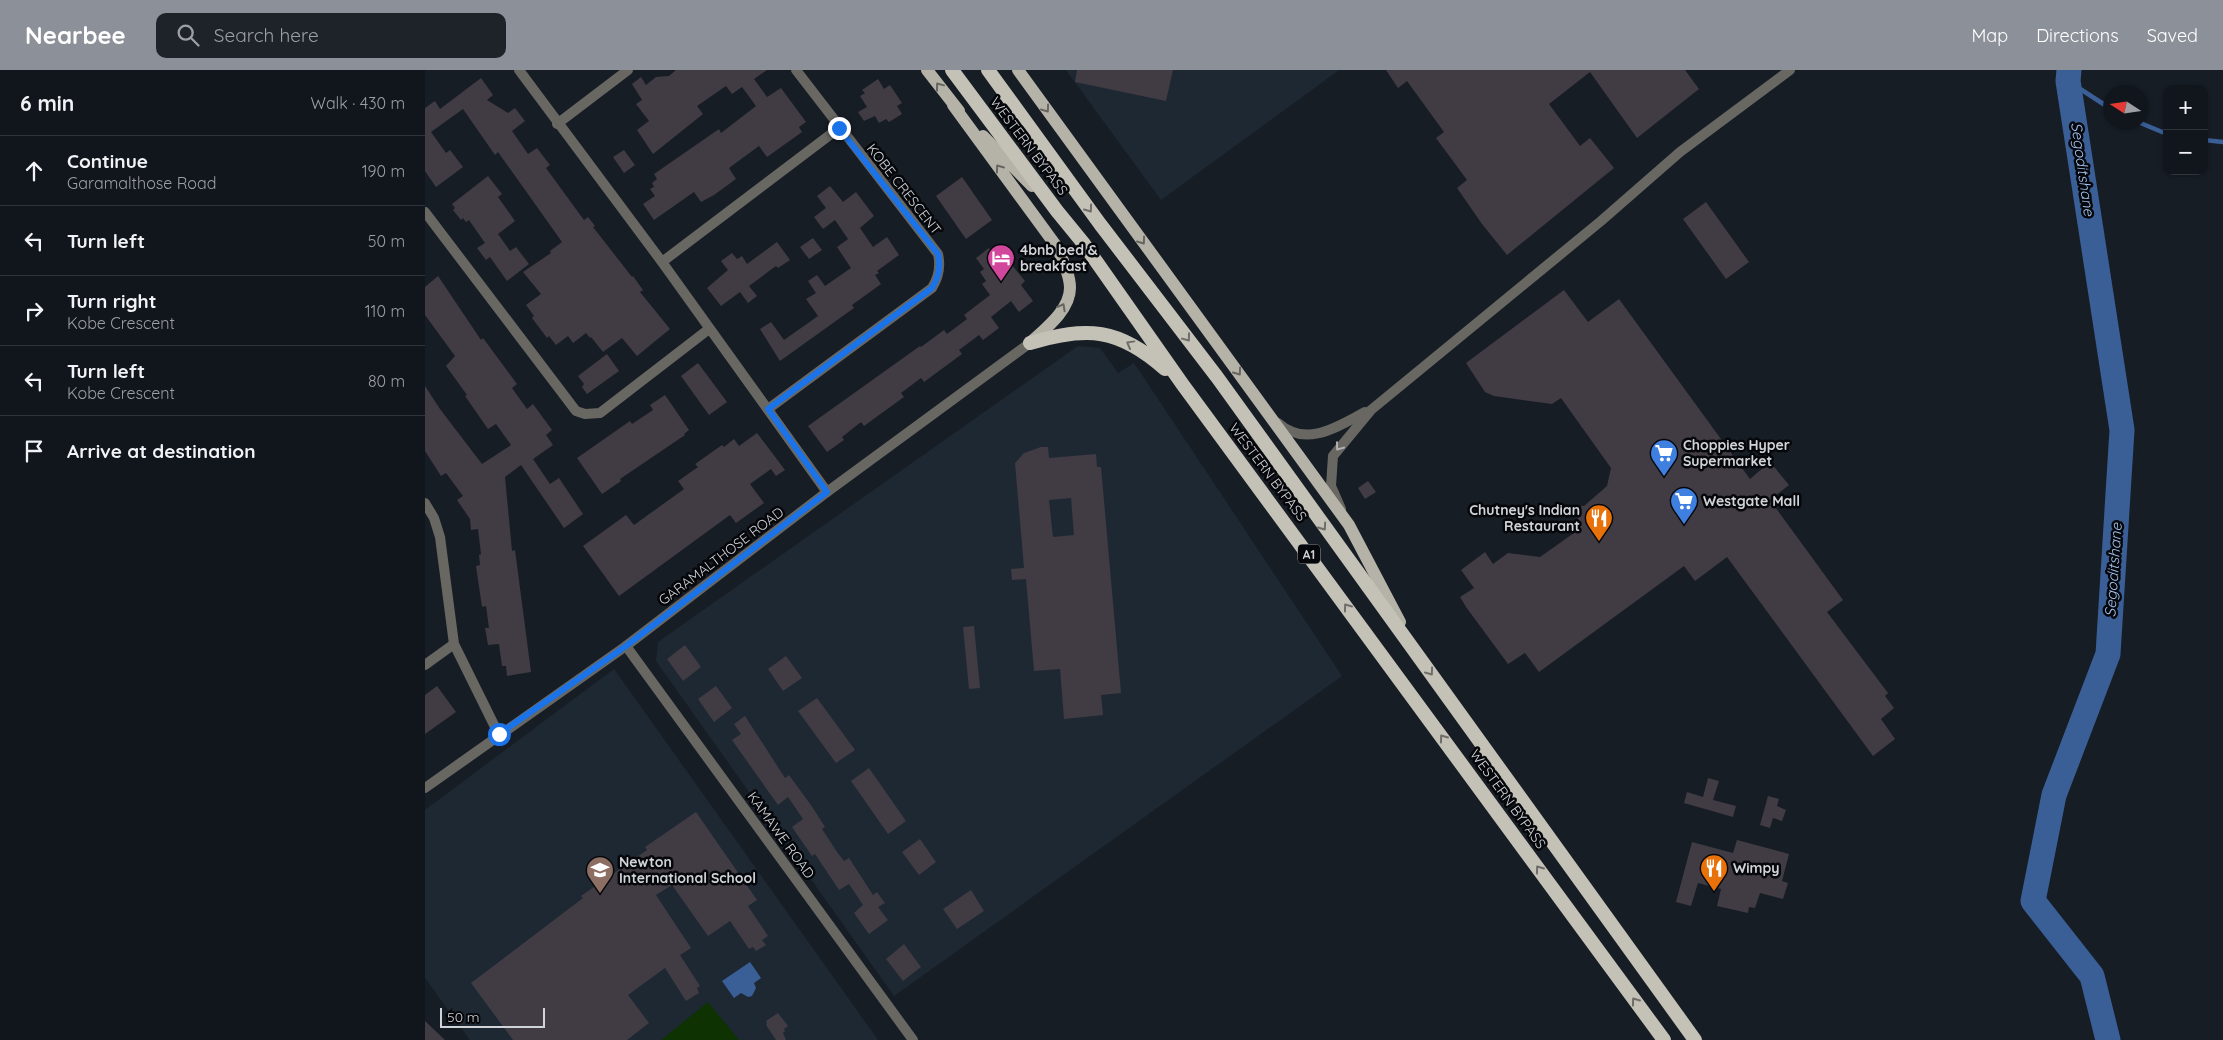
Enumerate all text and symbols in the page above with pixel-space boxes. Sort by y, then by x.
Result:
search box [156,13,506,58]
text: Nearbee [25,20,126,50]
icon: search [174,21,202,49]
text: Search here [214,23,319,47]
text: Map [1971,24,2008,47]
text: Directions [2036,24,2119,47]
text: Saved [2147,24,2198,47]
one-way arrow [936,82,945,92]
north arrow [2103,85,2148,130]
map controls [2163,85,2208,175]
button: + [2163,85,2208,130]
text: 6 min [20,90,74,116]
text: Walk · 430 m [311,93,405,113]
street label: WESTERN BYPASS [986,93,1072,199]
one-way arrow [1040,103,1049,113]
route end [828,117,851,140]
water label: Segoditshane [2067,121,2099,218]
button: − [2163,130,2208,175]
street label: KOBE CRESCENT [863,140,945,238]
text: Continue [67,149,148,173]
icon: ahead [20,157,48,185]
text: 190 m [362,161,405,181]
one-way arrow [996,164,1005,174]
text: Garamalthose Road [67,173,216,193]
one-way arrow [1083,203,1092,213]
icon: left [20,227,48,255]
text: Turn left [67,229,145,253]
text: 50 m [368,231,405,251]
one-way arrow [1136,235,1145,245]
place label: 4bnb bed & breakfast [1020,241,1098,275]
hotel icon: 4bnb bed & breakfast [986,243,1016,282]
text: Turn right [67,289,156,313]
icon: right [20,297,48,325]
text: 110 m [365,301,405,321]
one-way arrow [1056,303,1066,312]
text: Kobe Crescent [67,313,175,333]
one-way arrow [1181,332,1189,341]
one-way arrow [1127,341,1136,351]
text: Turn left [67,359,145,383]
one-way arrow [1232,366,1240,375]
icon: left [20,367,48,395]
text: 80 m [368,371,405,391]
text: Kobe Crescent [67,383,175,403]
street label: WESTERN BYPASS [1225,419,1311,525]
place label: Choppies Hyper Supermarket [1683,436,1790,470]
icon: arrive [20,437,48,465]
supermarket icon: Choppies Hyper Supermarket [1649,438,1679,477]
text: Arrive at destination [67,439,256,463]
one-way arrow [1337,441,1345,450]
supermarket icon: Westgate Mall [1669,486,1699,525]
place label: Westgate Mall [1703,492,1800,510]
place label: Chutney's Indian Restaurant [1469,501,1580,535]
street label: GARAMALTHOSE ROAD [655,503,787,609]
restaurant icon: Chutney's Indian Restaurant [1584,503,1614,542]
one-way arrow [1317,521,1326,531]
water label: Segoditshane [2100,522,2126,618]
road number: A1 [1298,544,1320,564]
one-way arrow [1344,603,1353,613]
one-way arrow [1424,666,1432,675]
route start [488,723,511,746]
one-way arrow [1441,735,1449,744]
street label: WESTERN BYPASS [1466,746,1550,852]
street label: KAMAWE ROAD [743,788,819,882]
place label: Newton International School [619,853,756,887]
restaurant icon: Wimpy [1699,853,1729,892]
school or university icon: Newton International School [585,855,615,894]
place label: Wimpy [1733,859,1779,877]
one-way arrow [1537,866,1545,875]
one-way arrow [1632,997,1641,1006]
scale bar [440,1005,545,1028]
text: 50 m [447,1008,480,1026]

